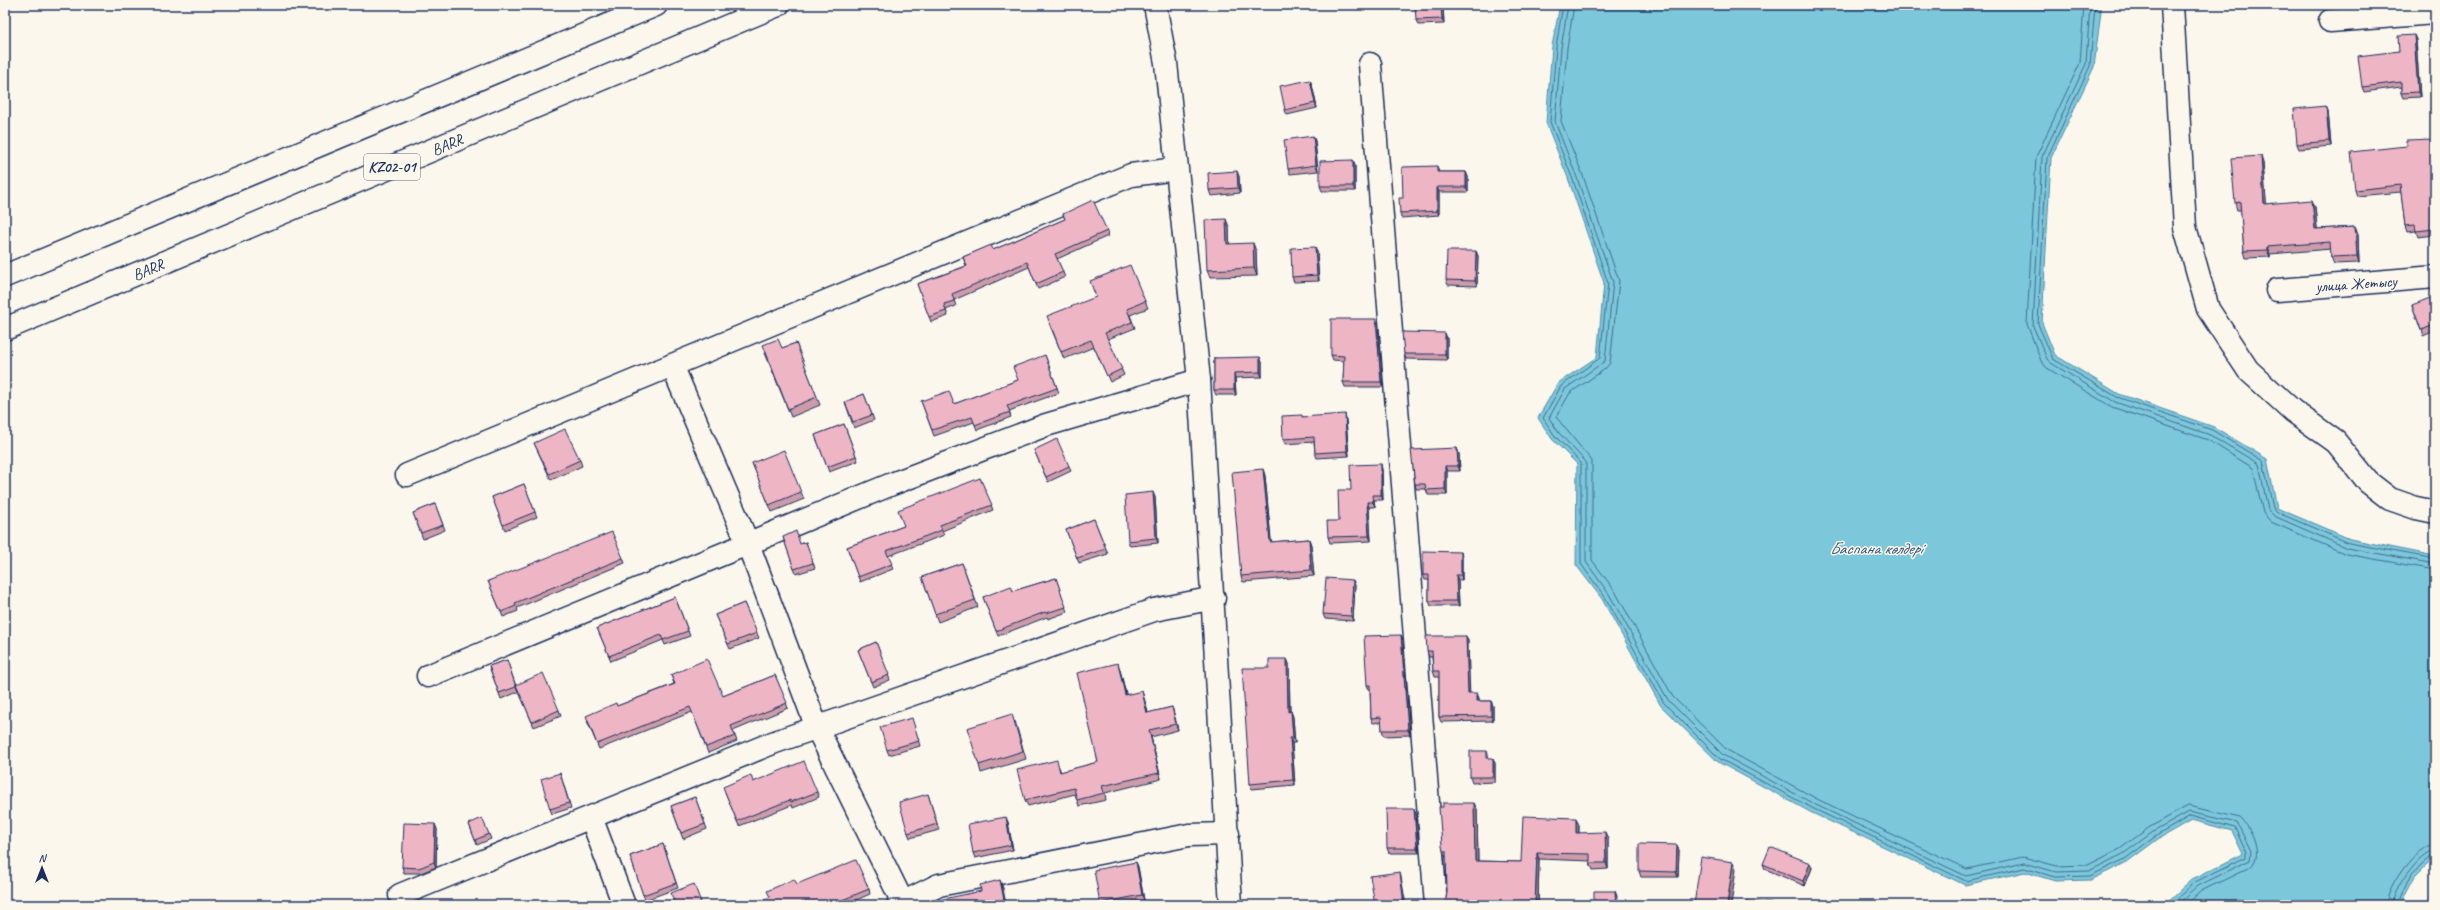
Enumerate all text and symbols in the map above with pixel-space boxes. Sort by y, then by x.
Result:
street label: BARR [429,129,467,160]
road number: KZ02-01 [364,154,420,180]
street label: BARR [130,254,168,285]
street label: улица Жетысу [2314,271,2399,297]
water label: Баспана көлдері [1830,538,1927,559]
north arrow [22,848,62,888]
text: N [39,851,48,865]

